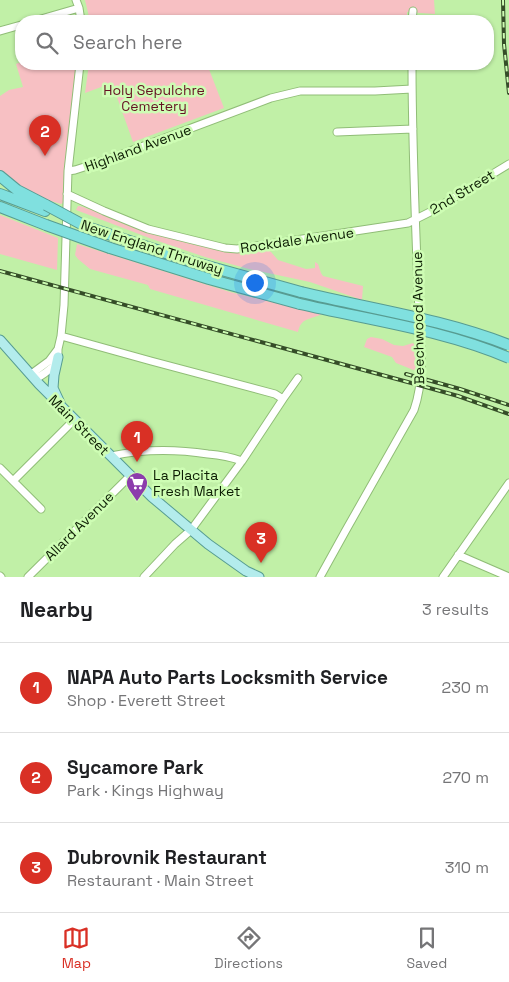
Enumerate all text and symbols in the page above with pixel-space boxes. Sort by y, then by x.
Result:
search box [15,15,494,70]
icon: search [33,29,61,57]
text: Search here [73,30,183,55]
park label: Holy Sepulchre Cemetery [103,81,205,115]
pin: 2 [29,115,61,156]
street label: Highland Avenue [82,120,194,176]
street label: 2nd Street [426,166,498,218]
street label: New England Thruway [79,216,225,278]
street label: Rockdale Avenue [239,223,355,257]
street label: Beechwood Avenue [408,251,428,385]
your location [242,270,268,296]
street label: Main Street [45,391,113,459]
pin: 1 [121,421,153,462]
place label: La Placita Fresh Market [153,466,241,500]
supermarket icon: La Placita Fresh Market [125,471,149,502]
street label: Allard Avenue [41,488,117,564]
pin: 3 [245,522,277,563]
text: Nearby [20,596,93,623]
text: 3 results [422,599,489,620]
text: NAPA Auto Parts Locksmith Service [67,665,388,690]
text: 1 [32,677,40,698]
text: 230 m [442,677,489,698]
text: Shop · Everett Street [67,690,226,711]
text: Sycamore Park [67,755,204,780]
text: 2 [31,767,41,788]
text: 270 m [442,767,489,788]
text: Park · Kings Highway [67,780,224,801]
text: Dubrovnik Restaurant [67,845,267,870]
text: 3 [31,857,41,878]
text: 310 m [445,857,489,878]
text: Restaurant · Main Street [67,870,254,891]
tab: Map [62,924,91,972]
tab: Directions [214,924,283,972]
tab: Saved [406,924,447,972]

